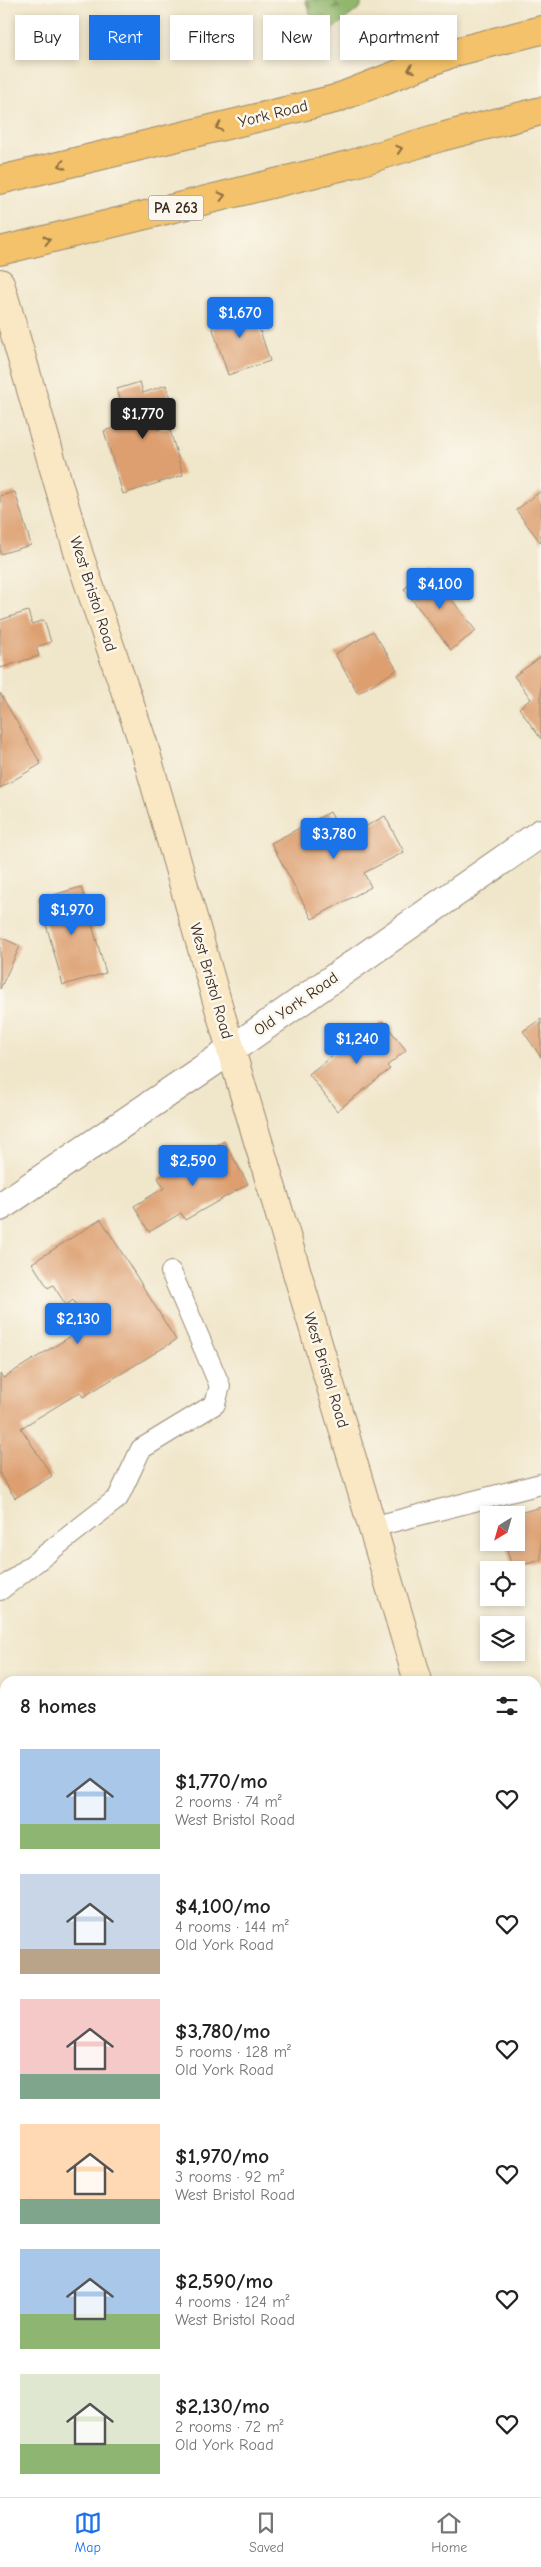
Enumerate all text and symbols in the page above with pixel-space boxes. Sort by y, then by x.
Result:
chip: Buy [15,15,79,60]
chip: Rent [89,15,160,60]
chip: Filters [170,15,253,60]
chip: New [263,15,330,60]
chip: Apartment [340,15,457,60]
one-way arrow [407,63,416,73]
street label: York Road [236,97,310,131]
one-way arrow [215,121,224,132]
one-way arrow [394,145,402,155]
one-way arrow [57,159,66,170]
one-way arrow [217,191,226,202]
road number: PA 263 [148,196,204,220]
one-way arrow [43,235,52,246]
pin: $1,670 [199,296,281,339]
text: $1,670 [218,304,262,322]
pin: $1,770 [102,398,184,440]
text: $1,770 [122,405,164,423]
street label: West Bristol Road [66,534,120,654]
pin: $4,100 [399,568,481,610]
text: $4,100 [418,575,462,593]
pin: $3,780 [293,818,375,860]
text: $3,780 [312,825,356,843]
pin: $1,970 [31,894,113,936]
text: $1,970 [50,901,94,919]
street label: West Bristol Road [186,921,236,1041]
street label: Old York Road [250,968,342,1040]
pin: $1,240 [316,1022,398,1065]
text: $1,240 [335,1030,379,1048]
pin: $2,590 [152,1144,234,1187]
text: $2,590 [170,1152,216,1170]
pin: $2,130 [37,1302,119,1345]
text: $2,130 [56,1310,100,1328]
street label: West Bristol Road [300,1310,352,1430]
north arrow [480,1506,525,1551]
map controls [480,1506,525,1661]
button: locate [480,1561,525,1606]
button: layers [480,1616,525,1661]
icon: filters [493,1692,521,1720]
text: 8 homes [20,1694,96,1718]
icon: home [60,1769,120,1829]
text: $1,770/mo [175,1769,268,1793]
icon: heart [493,1785,521,1813]
text: 2 rooms · 74 m² [175,1793,282,1811]
text: West Bristol Road [175,1811,295,1829]
icon: home [60,1894,120,1954]
text: $4,100/mo [175,1894,271,1918]
icon: heart [493,1910,521,1938]
text: 4 rooms · 144 m² [175,1918,289,1936]
text: Old York Road [175,1936,274,1954]
icon: home [60,2019,120,2079]
text: $3,780/mo [175,2019,270,2043]
icon: heart [493,2035,521,2063]
text: 5 rooms · 128 m² [175,2043,291,2061]
text: Old York Road [175,2061,274,2079]
icon: home [60,2144,120,2204]
text: $1,970/mo [175,2144,269,2168]
icon: heart [493,2160,521,2188]
text: 3 rooms · 92 m² [175,2168,284,2186]
text: West Bristol Road [175,2186,295,2204]
icon: home [60,2269,120,2329]
text: $2,590/mo [175,2269,273,2293]
icon: heart [493,2285,521,2313]
text: 4 rooms · 124 m² [175,2293,289,2311]
text: West Bristol Road [175,2311,295,2329]
icon: home [60,2394,120,2454]
text: $2,130/mo [175,2394,270,2418]
icon: heart [493,2410,521,2438]
text: 2 rooms · 72 m² [175,2418,284,2436]
text: Old York Road [175,2436,274,2454]
tab: Map [74,2509,102,2556]
tab: Saved [249,2509,284,2556]
tab: Home [431,2509,467,2556]

